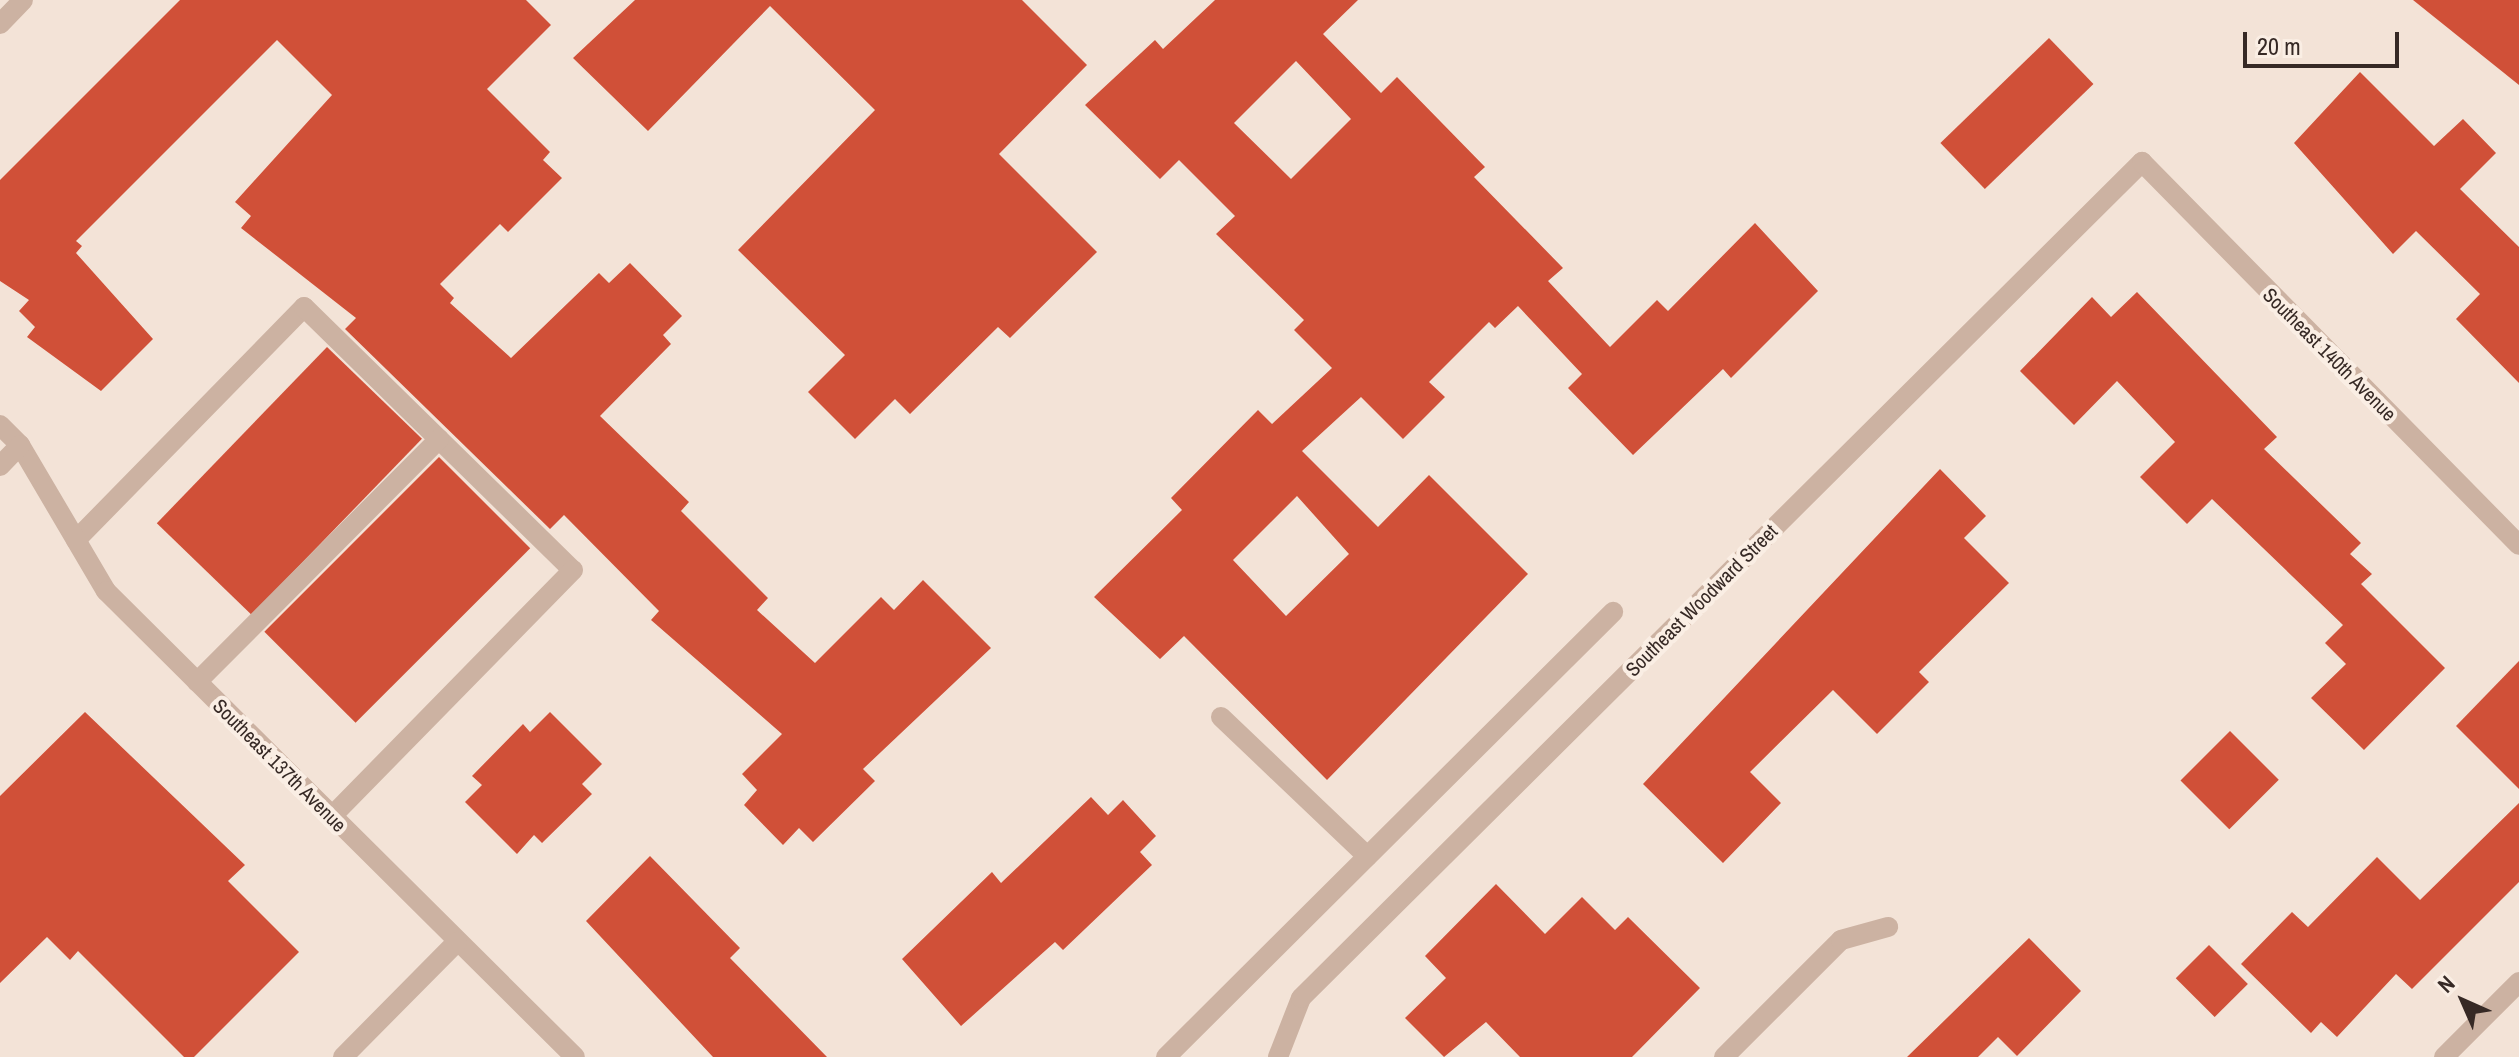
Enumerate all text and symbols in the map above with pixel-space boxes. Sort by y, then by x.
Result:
scale bar [2247,16,2403,66]
text: 20 m [2257,30,2301,62]
street label: Southeast 140th Avenue [2258,282,2402,426]
street label: Southeast Woodward Street [1620,519,1782,681]
street label: Southeast 137th Avenue [208,693,352,837]
north arrow [2423,961,2503,1041]
text: N [2431,969,2461,999]

